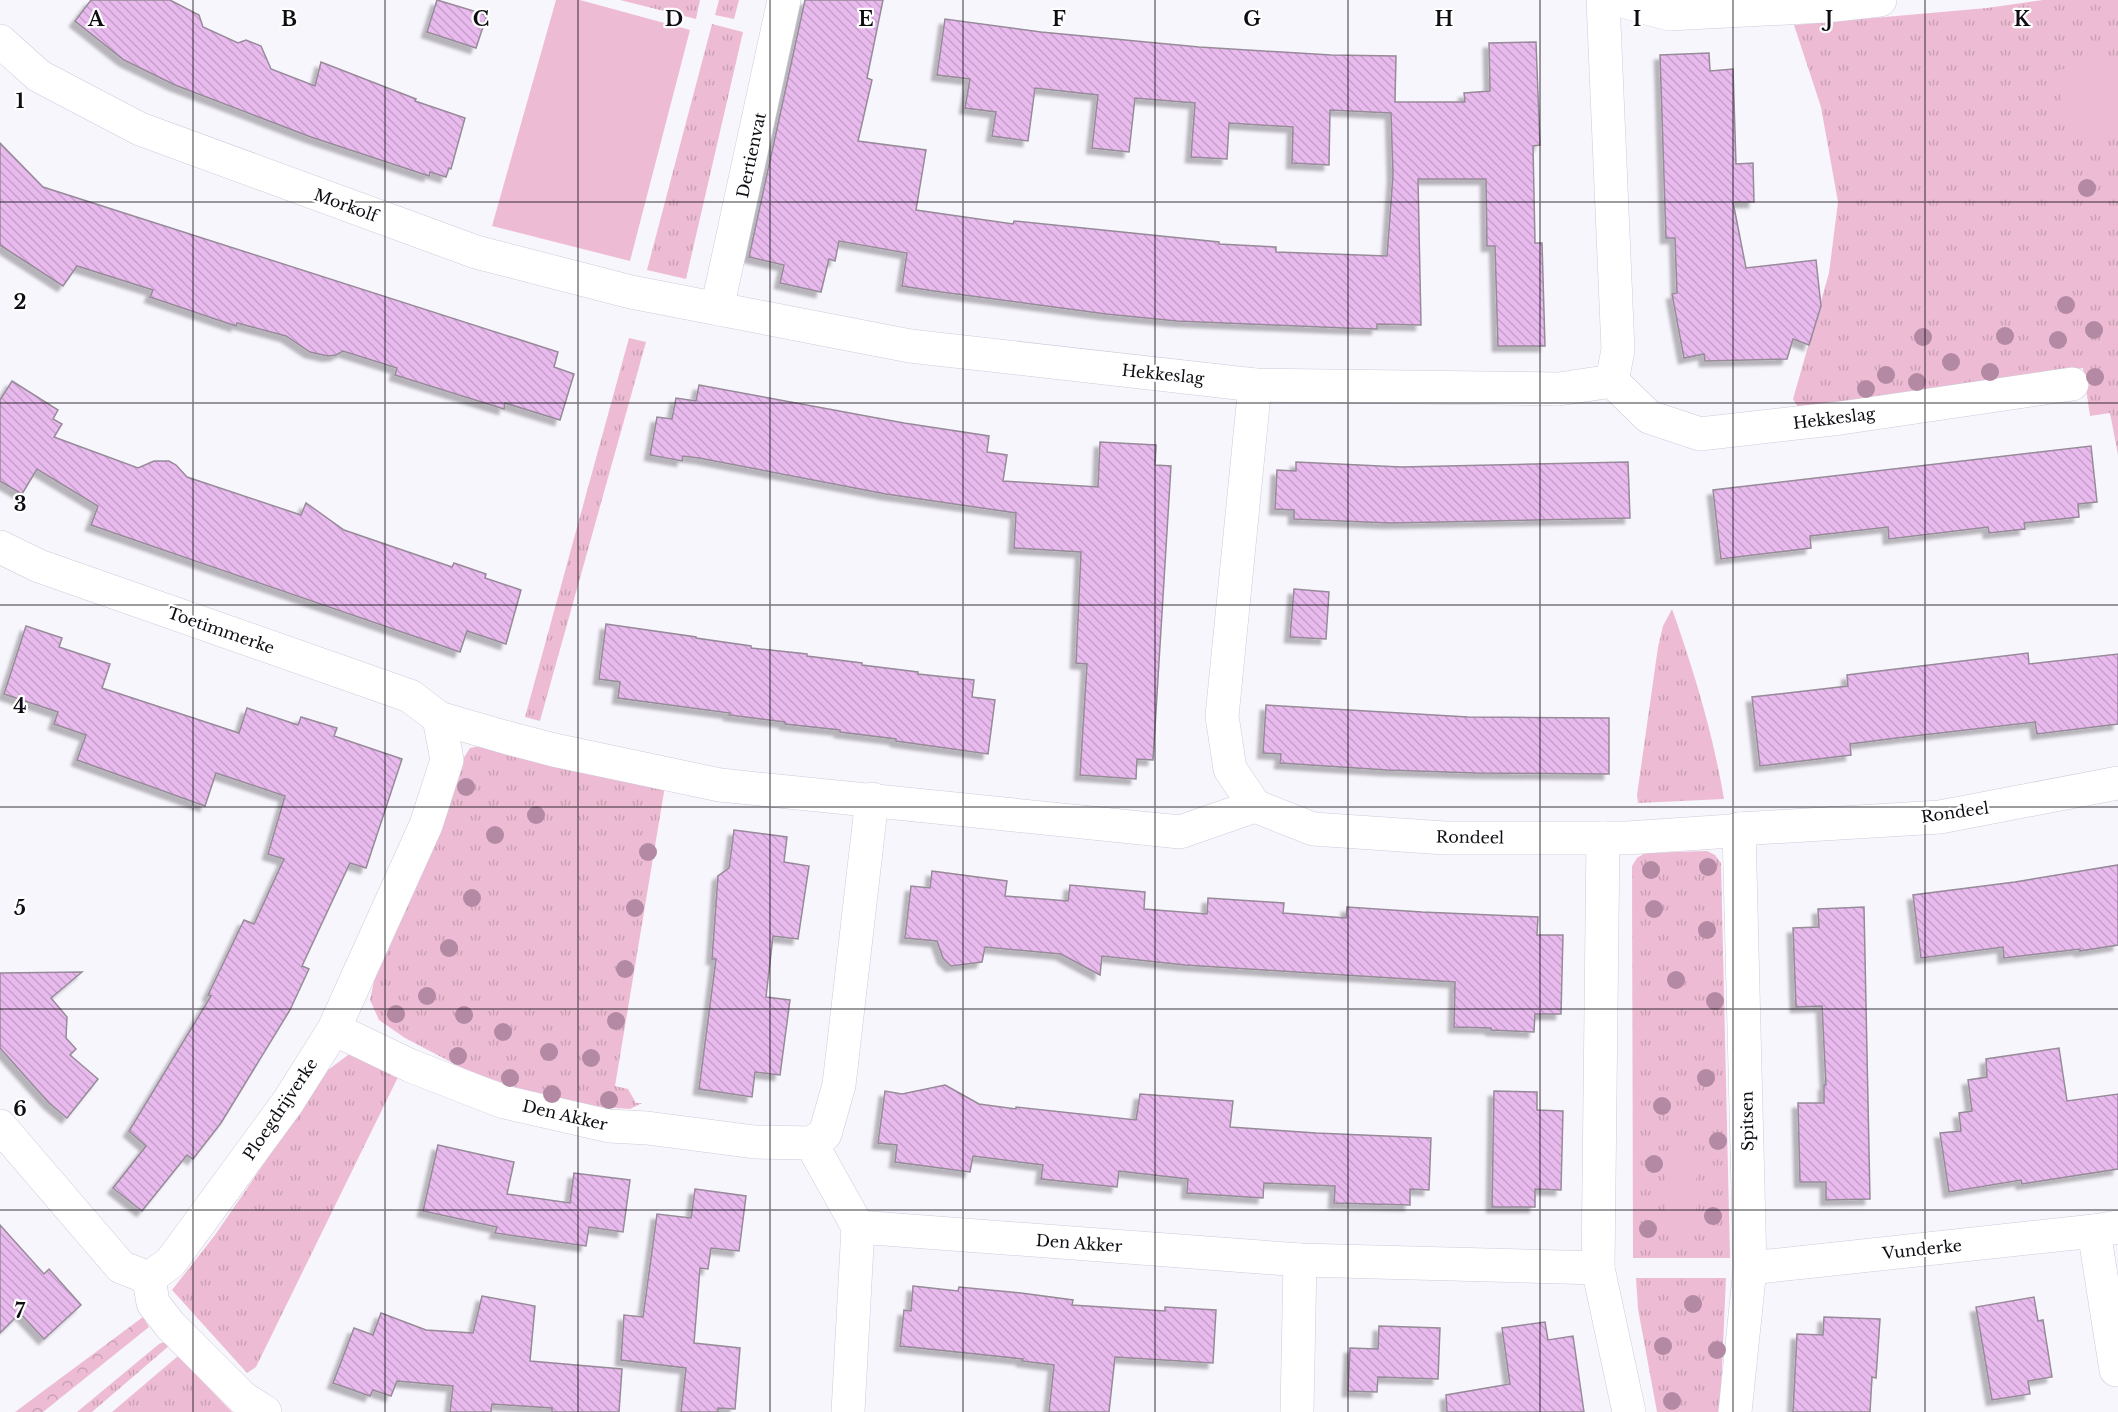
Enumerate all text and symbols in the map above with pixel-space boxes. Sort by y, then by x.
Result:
text: A [87,7,105,31]
text: B [281,7,297,31]
text: C [473,7,489,31]
text: D [665,7,683,31]
text: E [858,7,874,31]
text: F [1052,7,1066,31]
text: G [1243,7,1261,31]
text: H [1435,7,1454,31]
text: I [1633,7,1641,31]
text: J [1821,7,1833,31]
text: K [2014,7,2031,31]
text: 1 [16,89,25,113]
street label: Dertienvat [732,110,770,200]
street label: Morkolf [311,184,383,227]
text: 2 [13,290,27,314]
street label: Hekkeslag [1121,360,1206,388]
street label: Hekkeslag [1792,403,1877,433]
text: 3 [14,492,26,516]
street label: Toetimmerke [165,602,277,658]
text: 4 [13,694,27,718]
street label: Rondeel [1920,797,1990,827]
street label: Rondeel [1436,826,1504,848]
text: 5 [14,896,26,920]
street label: Ploegdrijverke [239,1054,321,1164]
street label: Spitsen [1736,1091,1758,1151]
street label: Den Akker [521,1096,610,1135]
text: 6 [13,1097,27,1121]
street label: Den Akker [1035,1230,1123,1256]
street label: Vunderke [1880,1235,1963,1263]
text: 7 [15,1299,26,1323]

